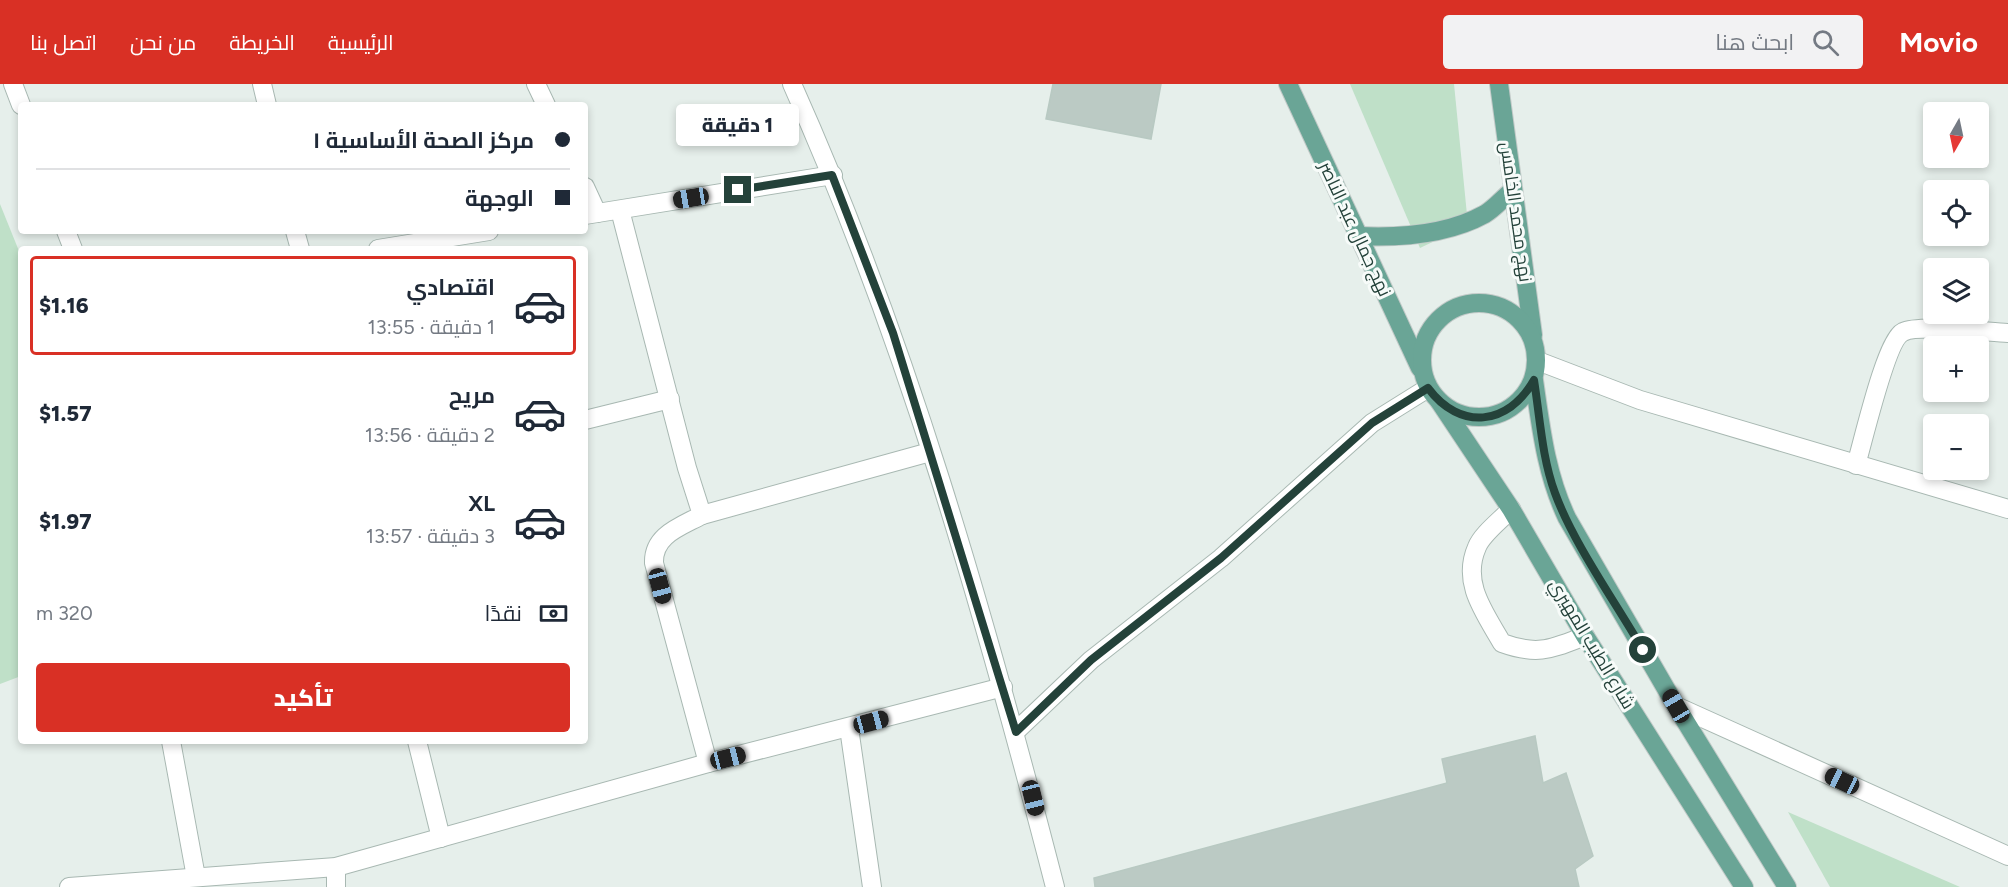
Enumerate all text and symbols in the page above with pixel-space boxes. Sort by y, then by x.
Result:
search box [1443,15,1863,69]
text: Movio [1899,25,1978,59]
icon: search [1809,26,1842,59]
text: ابحث هنا [1715,29,1794,56]
text: اتصل بنا [30,30,97,55]
text: من نحن [130,30,196,55]
text: الخريطة [229,30,295,55]
text: الرئيسية [328,30,394,55]
north arrow [1923,102,1989,168]
map controls [1923,102,1989,480]
callout: 1 دقيقة [676,103,800,145]
text: 1 دقيقة [702,113,773,137]
text: مركز الصحة الأساسية ١ [313,127,534,154]
street label: نهج محمد الخامس [1494,141,1537,283]
street label: نهج جمال عبد الناصر [1313,157,1396,300]
route end [724,176,751,203]
button: locate [1923,180,1989,246]
text: الوجهة [465,185,534,212]
car [672,186,710,210]
button: layers [1923,258,1989,324]
text: اقتصادي [406,274,495,301]
icon: car [513,279,567,333]
text: $1.16 [39,292,89,319]
text: 1 دقيقة · 13:55 [368,315,495,339]
button: + [1923,336,1989,402]
text: مريح [449,382,495,409]
icon: car [513,387,567,441]
text: $1.57 [39,400,92,427]
button: − [1923,414,1989,480]
text: 2 دقيقة · 13:56 [365,423,495,447]
text: XL [468,490,495,517]
icon: car [513,495,567,549]
text: $1.97 [39,508,92,535]
text: 3 دقيقة · 13:57 [366,524,495,548]
car [647,566,673,606]
street label: شارع الطيب المهيري [1542,575,1639,715]
icon: cash [537,597,570,630]
text: نقدًا [484,600,522,627]
text: 320 m [36,601,93,625]
route start [1629,636,1656,663]
button: تأكيد [36,663,570,732]
car [1659,686,1693,726]
car [851,709,891,735]
car [708,745,748,771]
car [1822,765,1862,797]
car [1020,778,1046,818]

